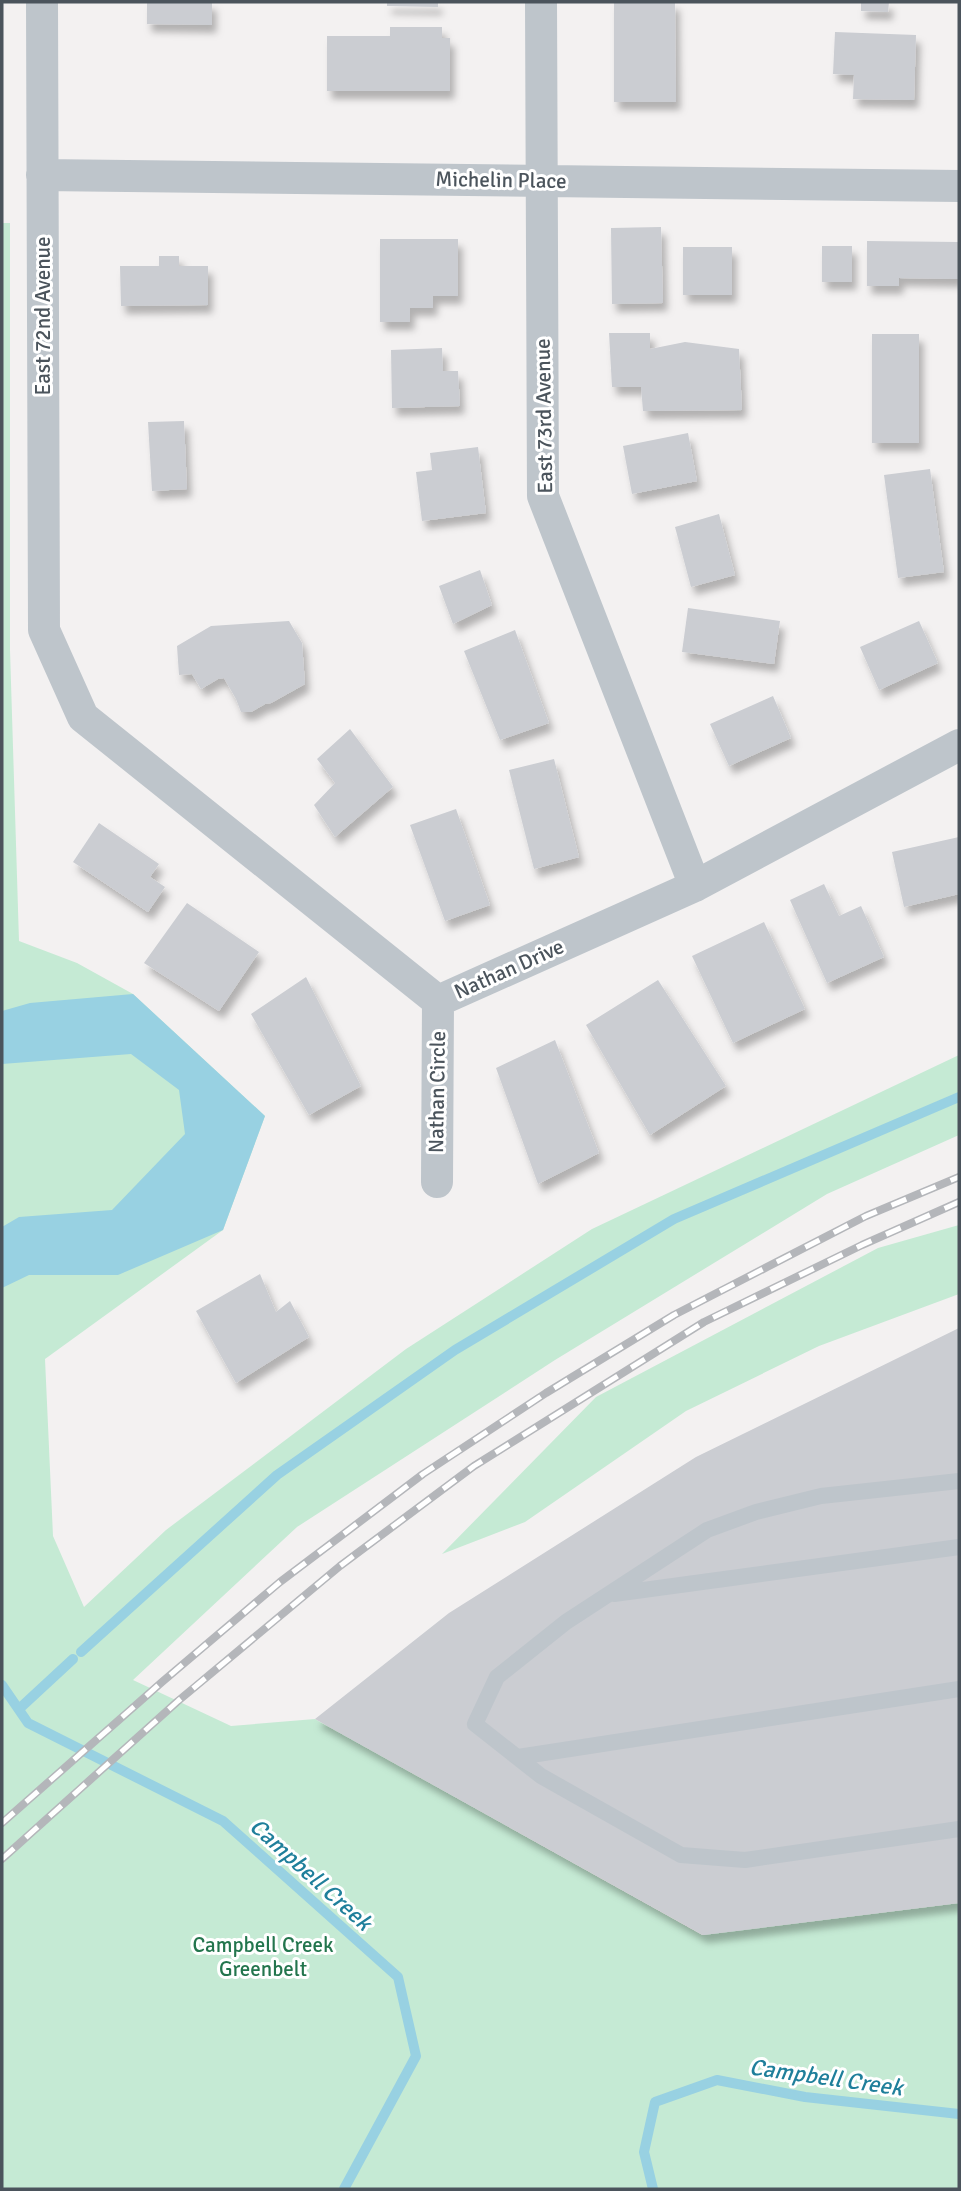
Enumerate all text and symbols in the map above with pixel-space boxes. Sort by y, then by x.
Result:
street label: Michelin Place [435,166,567,194]
street label: East 72nd Avenue [30,236,56,396]
street label: East 73rd Avenue [530,338,558,494]
street label: Nathan Drive [450,933,568,1005]
street label: Nathan Circle [423,1031,451,1153]
water label: Campbell Creek [244,1812,380,1938]
park label: Campbell Creek Greenbelt [193,1932,334,1982]
water label: Campbell Creek [747,2052,907,2103]

